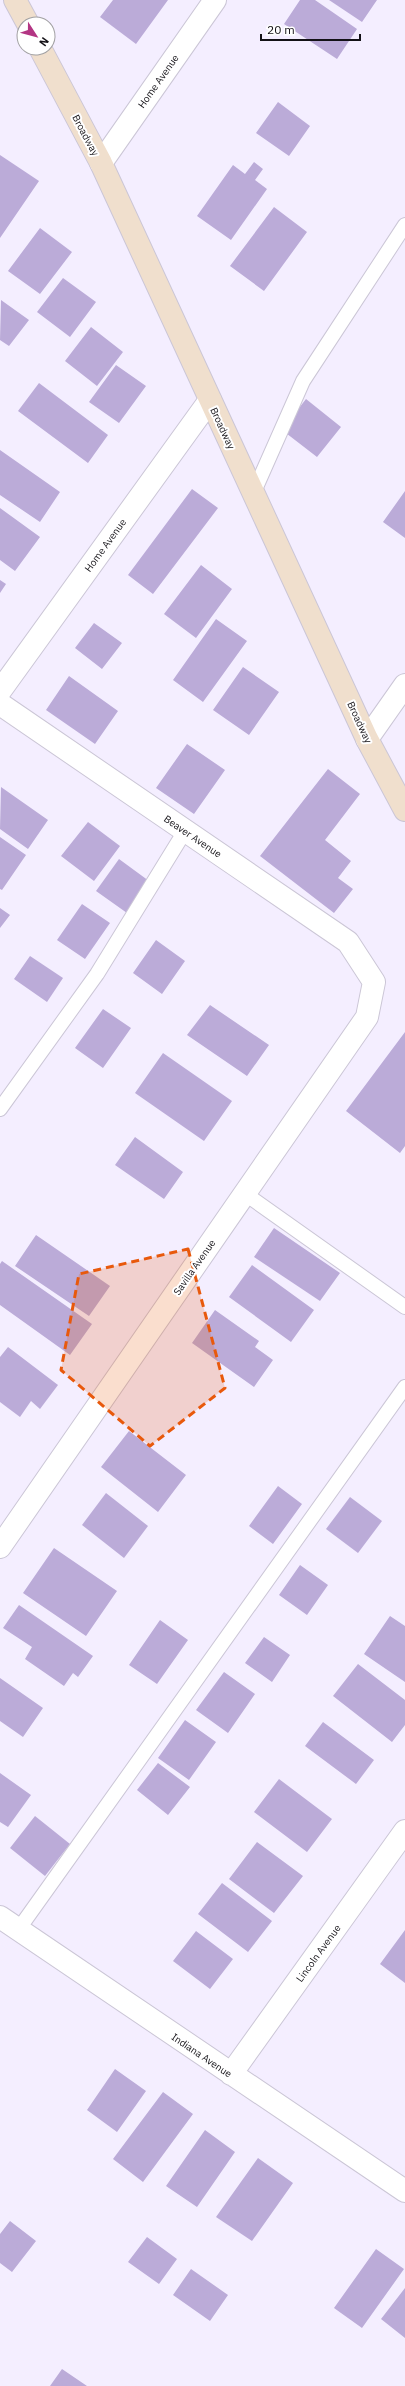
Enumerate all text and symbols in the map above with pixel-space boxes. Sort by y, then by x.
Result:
north arrow [16,16,56,56]
scale bar [261,16,360,42]
text: 20 m [267,22,295,37]
text: N [36,35,52,49]
street label: Home Avenue [135,51,182,111]
street label: Broadway [69,112,102,158]
street label: Broadway [207,405,238,451]
street label: Home Avenue [82,516,129,574]
street label: Broadway [344,699,375,745]
street label: Beaver Avenue [161,812,225,861]
street label: Savilla Avenue [170,1237,219,1298]
street label: Lincoln Avenue [293,1922,344,1985]
street label: Indiana Avenue [169,2030,235,2081]

